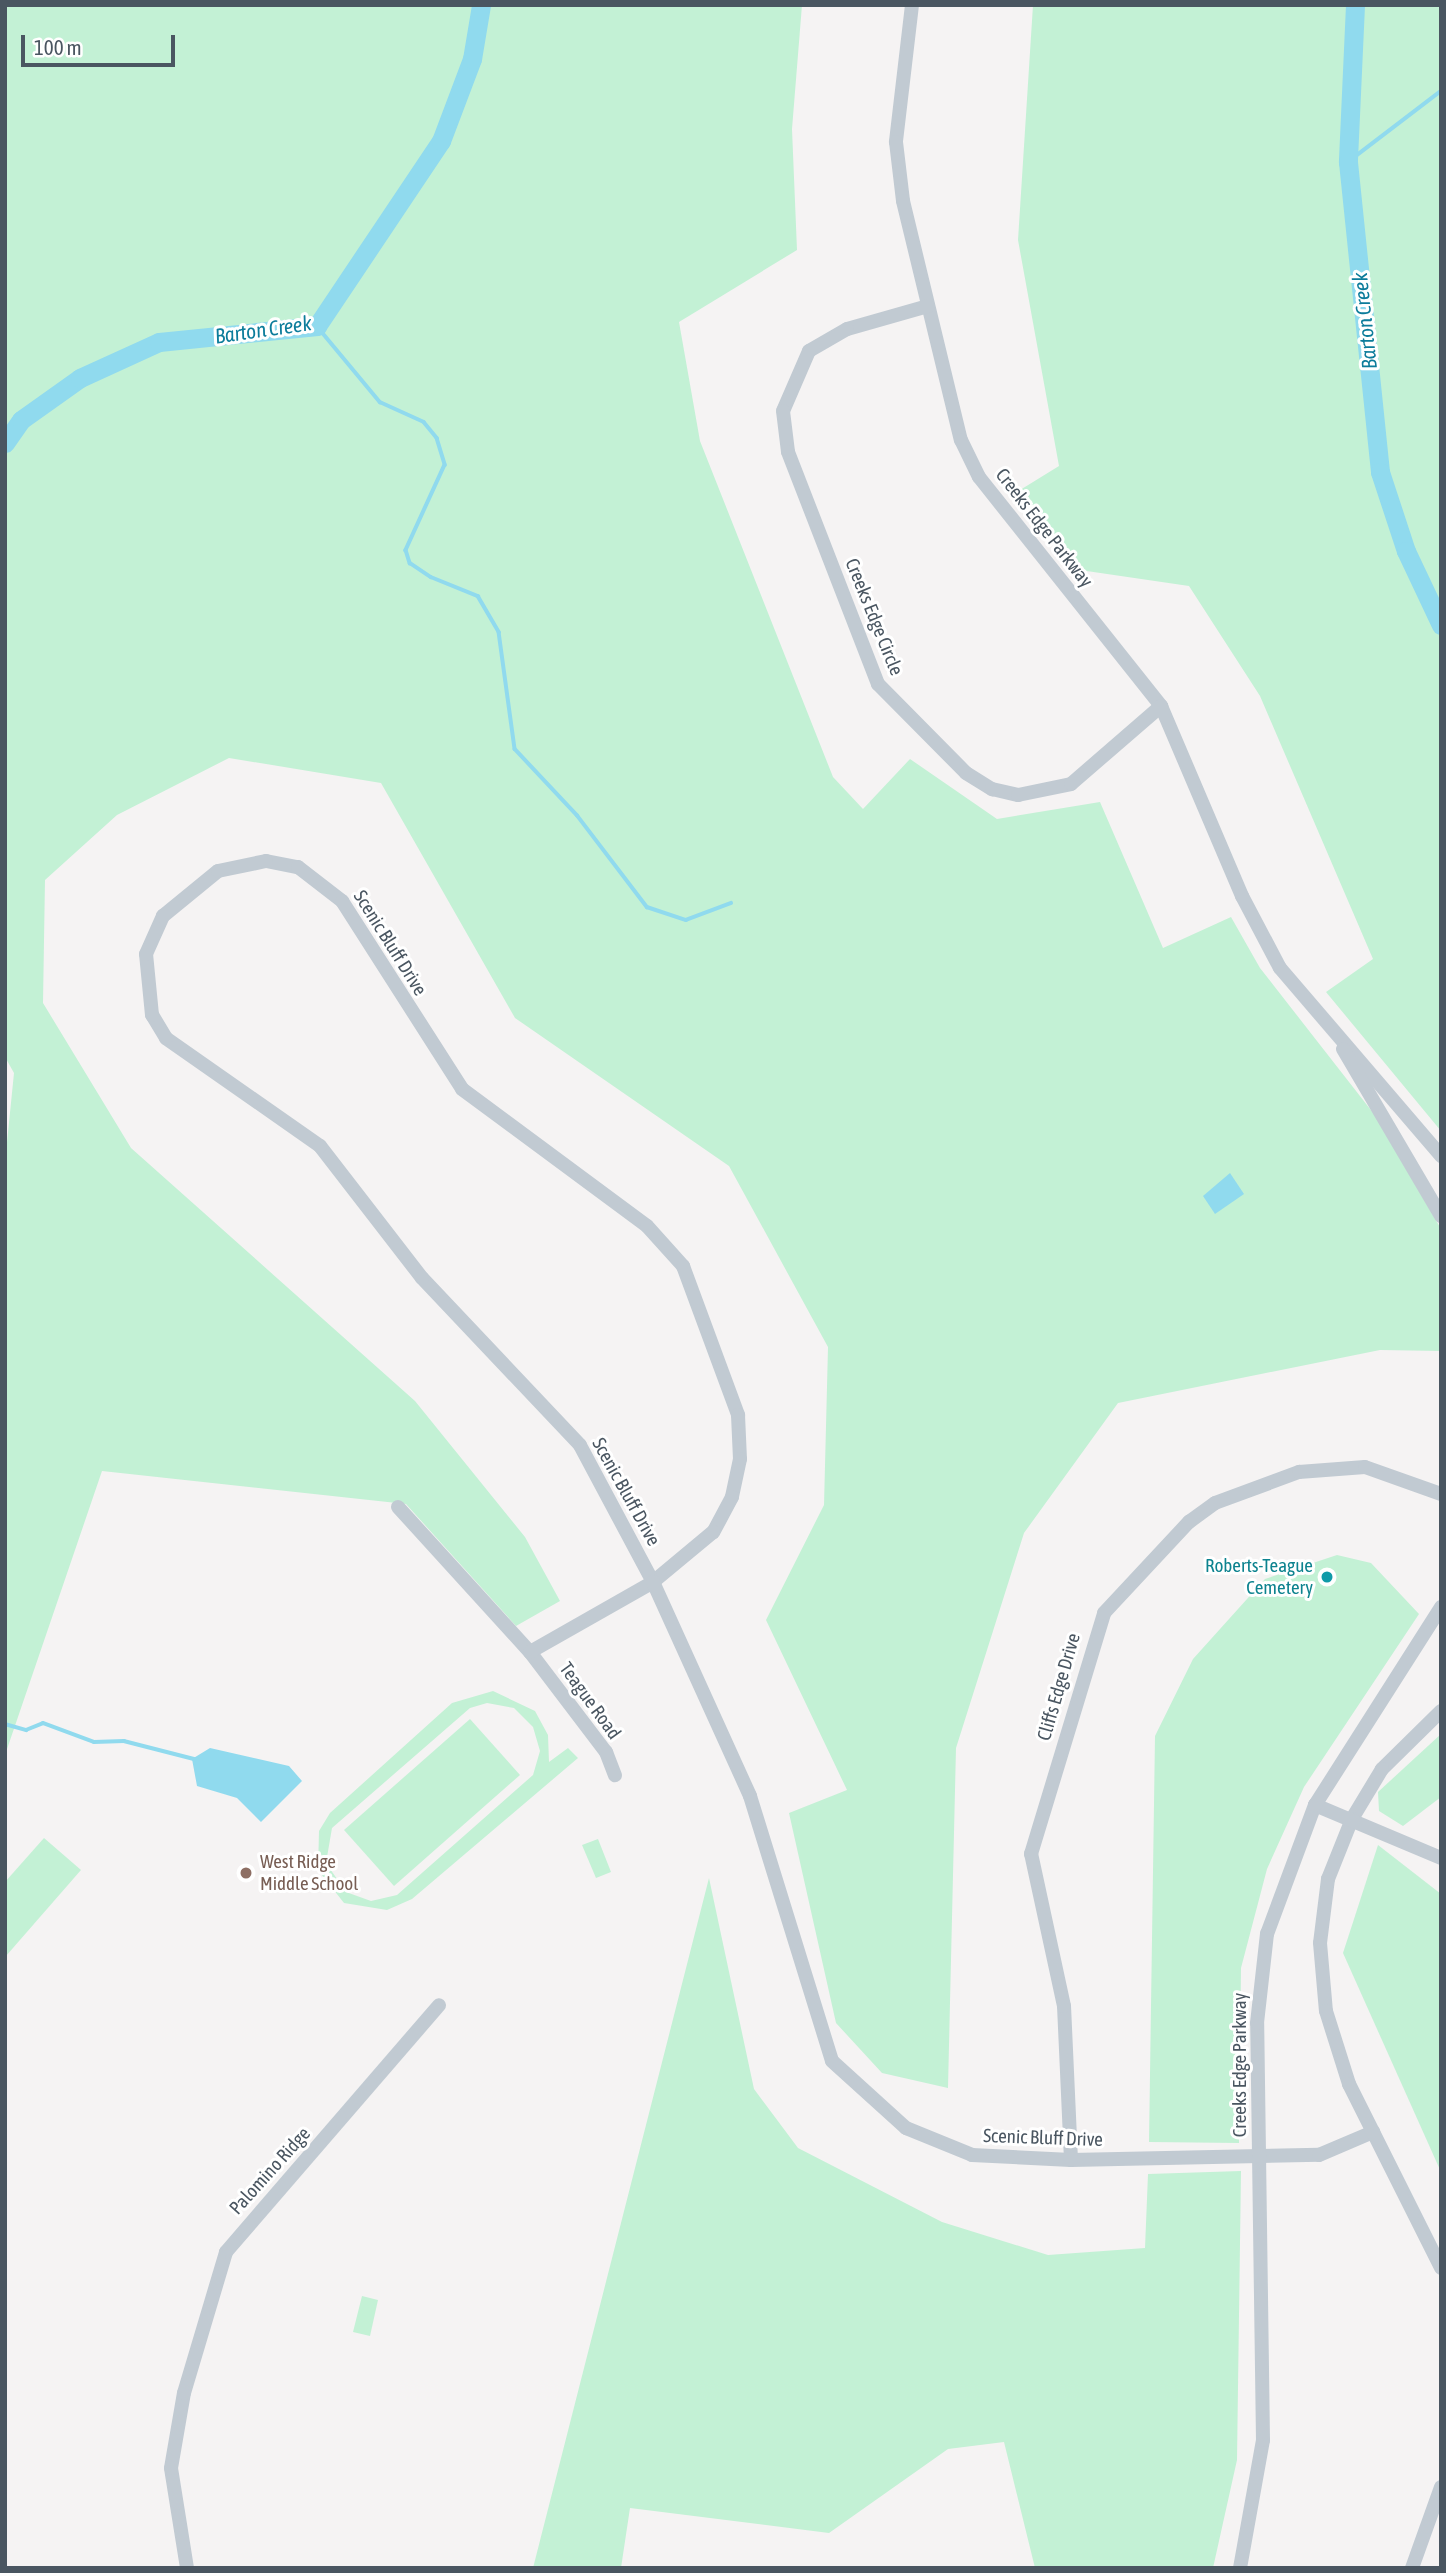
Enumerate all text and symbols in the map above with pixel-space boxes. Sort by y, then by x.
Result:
scale bar [24,21,178,65]
text: 100 m [34,35,82,59]
water label: Barton Creek [1346,271,1382,371]
water label: Barton Creek [213,310,313,348]
street label: Creeks Edge Parkway [990,464,1098,592]
street label: Creeks Edge Circle [840,555,908,679]
street label: Scenic Bluff Drive [349,886,431,1000]
street label: Scenic Bluff Drive [587,1434,665,1550]
place label: Roberts-Teague Cemetery [1205,1555,1313,1599]
marker: Roberts-Teague Cemetery [1319,1569,1335,1585]
street label: Cliffs Edge Drive [1033,1631,1085,1743]
street label: Teague Road [554,1658,626,1744]
place label: West Ridge Middle School [260,1851,358,1895]
marker: West Ridge Middle School [238,1865,254,1881]
street label: Creeks Edge Parkway [1229,1993,1251,2137]
street label: Palomino Ridge [225,2123,315,2219]
street label: Scenic Bluff Drive [983,2125,1103,2151]

